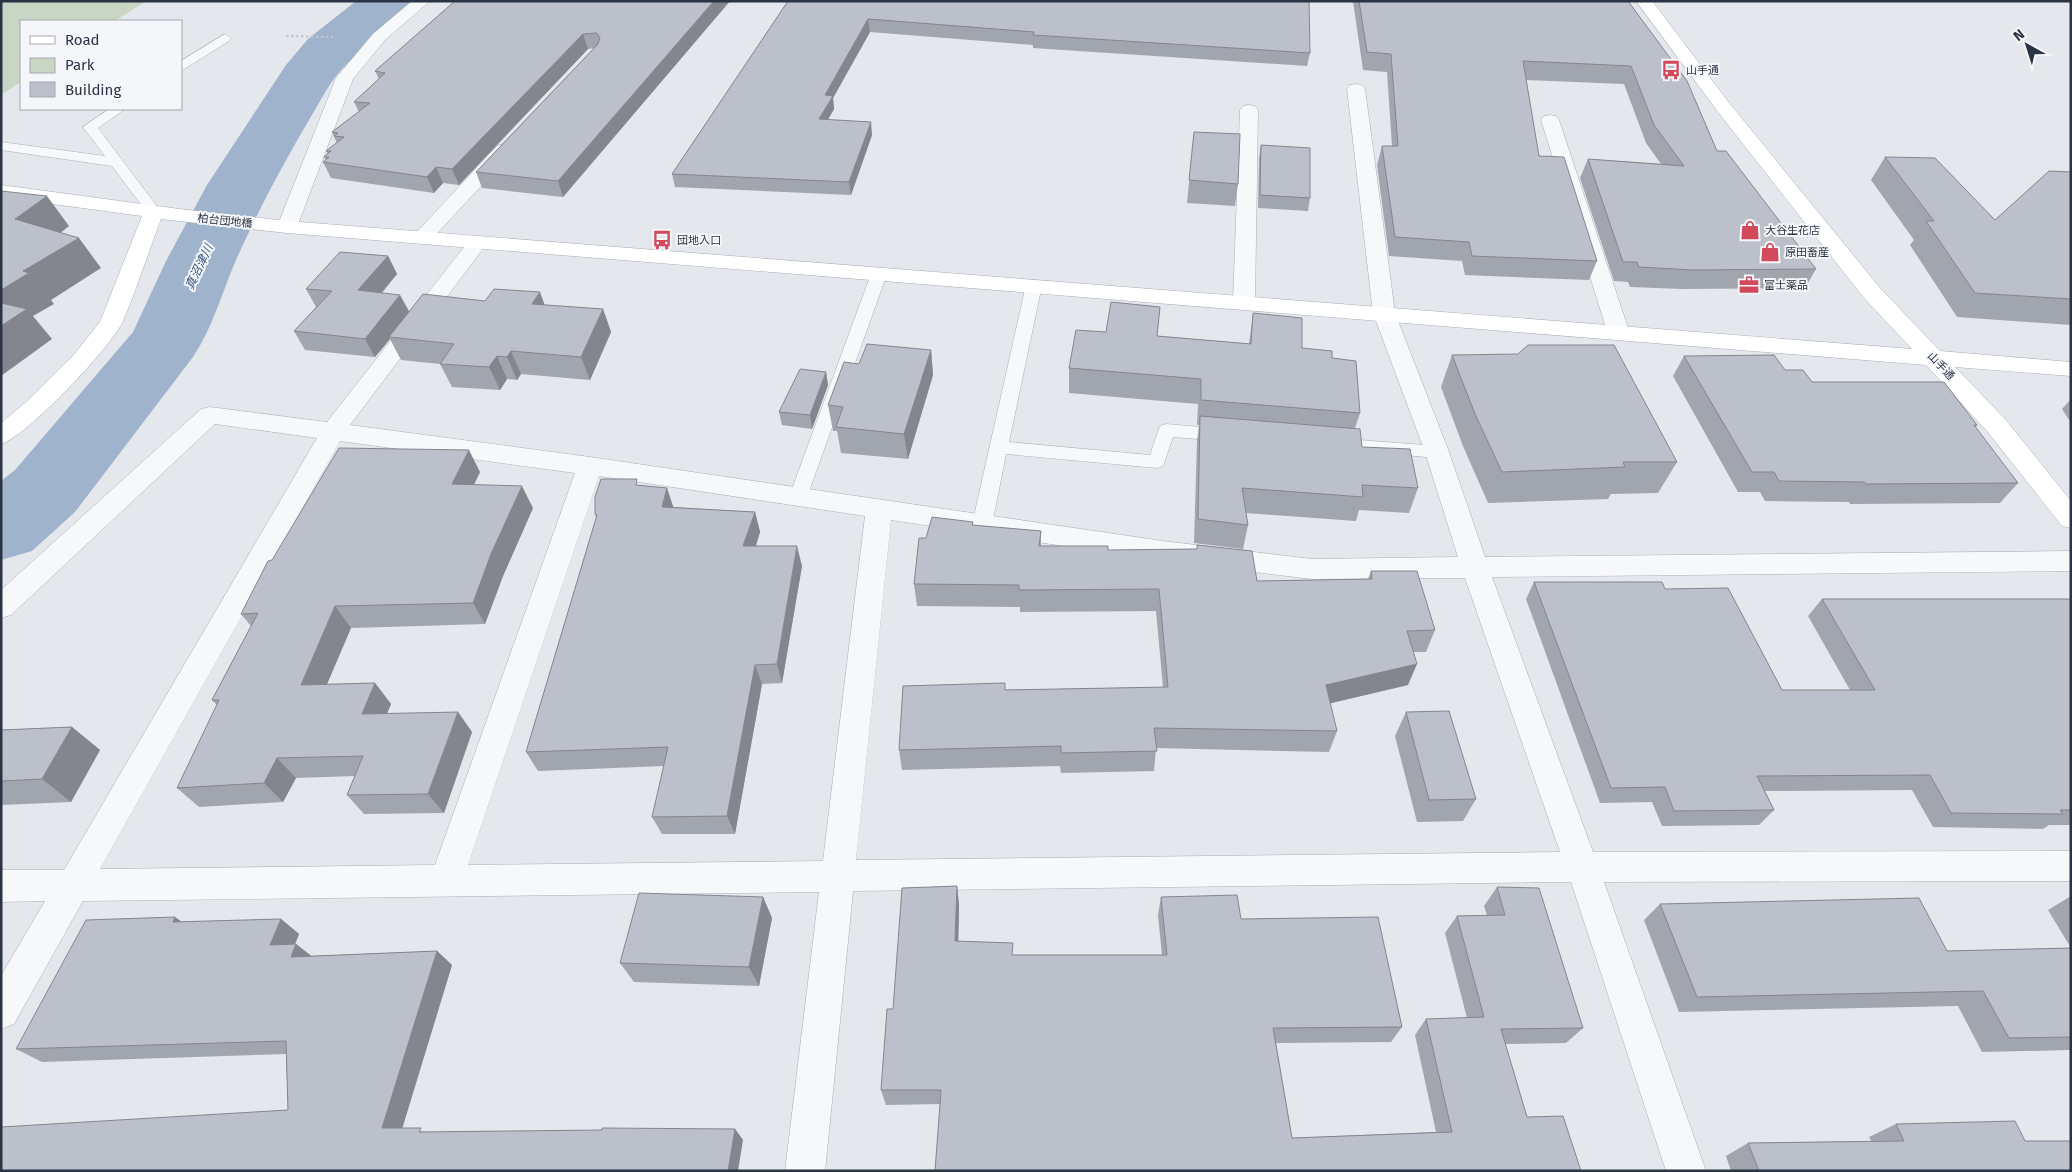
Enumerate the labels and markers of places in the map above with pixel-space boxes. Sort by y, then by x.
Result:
bus stop icon: 山手通 [1660,59,1682,81]
place label: 山手通 [1686,64,1719,77]
shop icon: 大谷生花店 [1739,219,1761,241]
place label: 大谷生花店 [1765,224,1820,237]
bus stop icon: 団地入口 [651,229,673,251]
place label: 団地入口 [677,234,721,247]
shop icon: 原田畜産 [1759,241,1781,263]
place label: 原田畜産 [1785,246,1829,259]
office icon: 富士薬品 [1738,274,1760,296]
place label: 富士薬品 [1764,279,1808,292]

